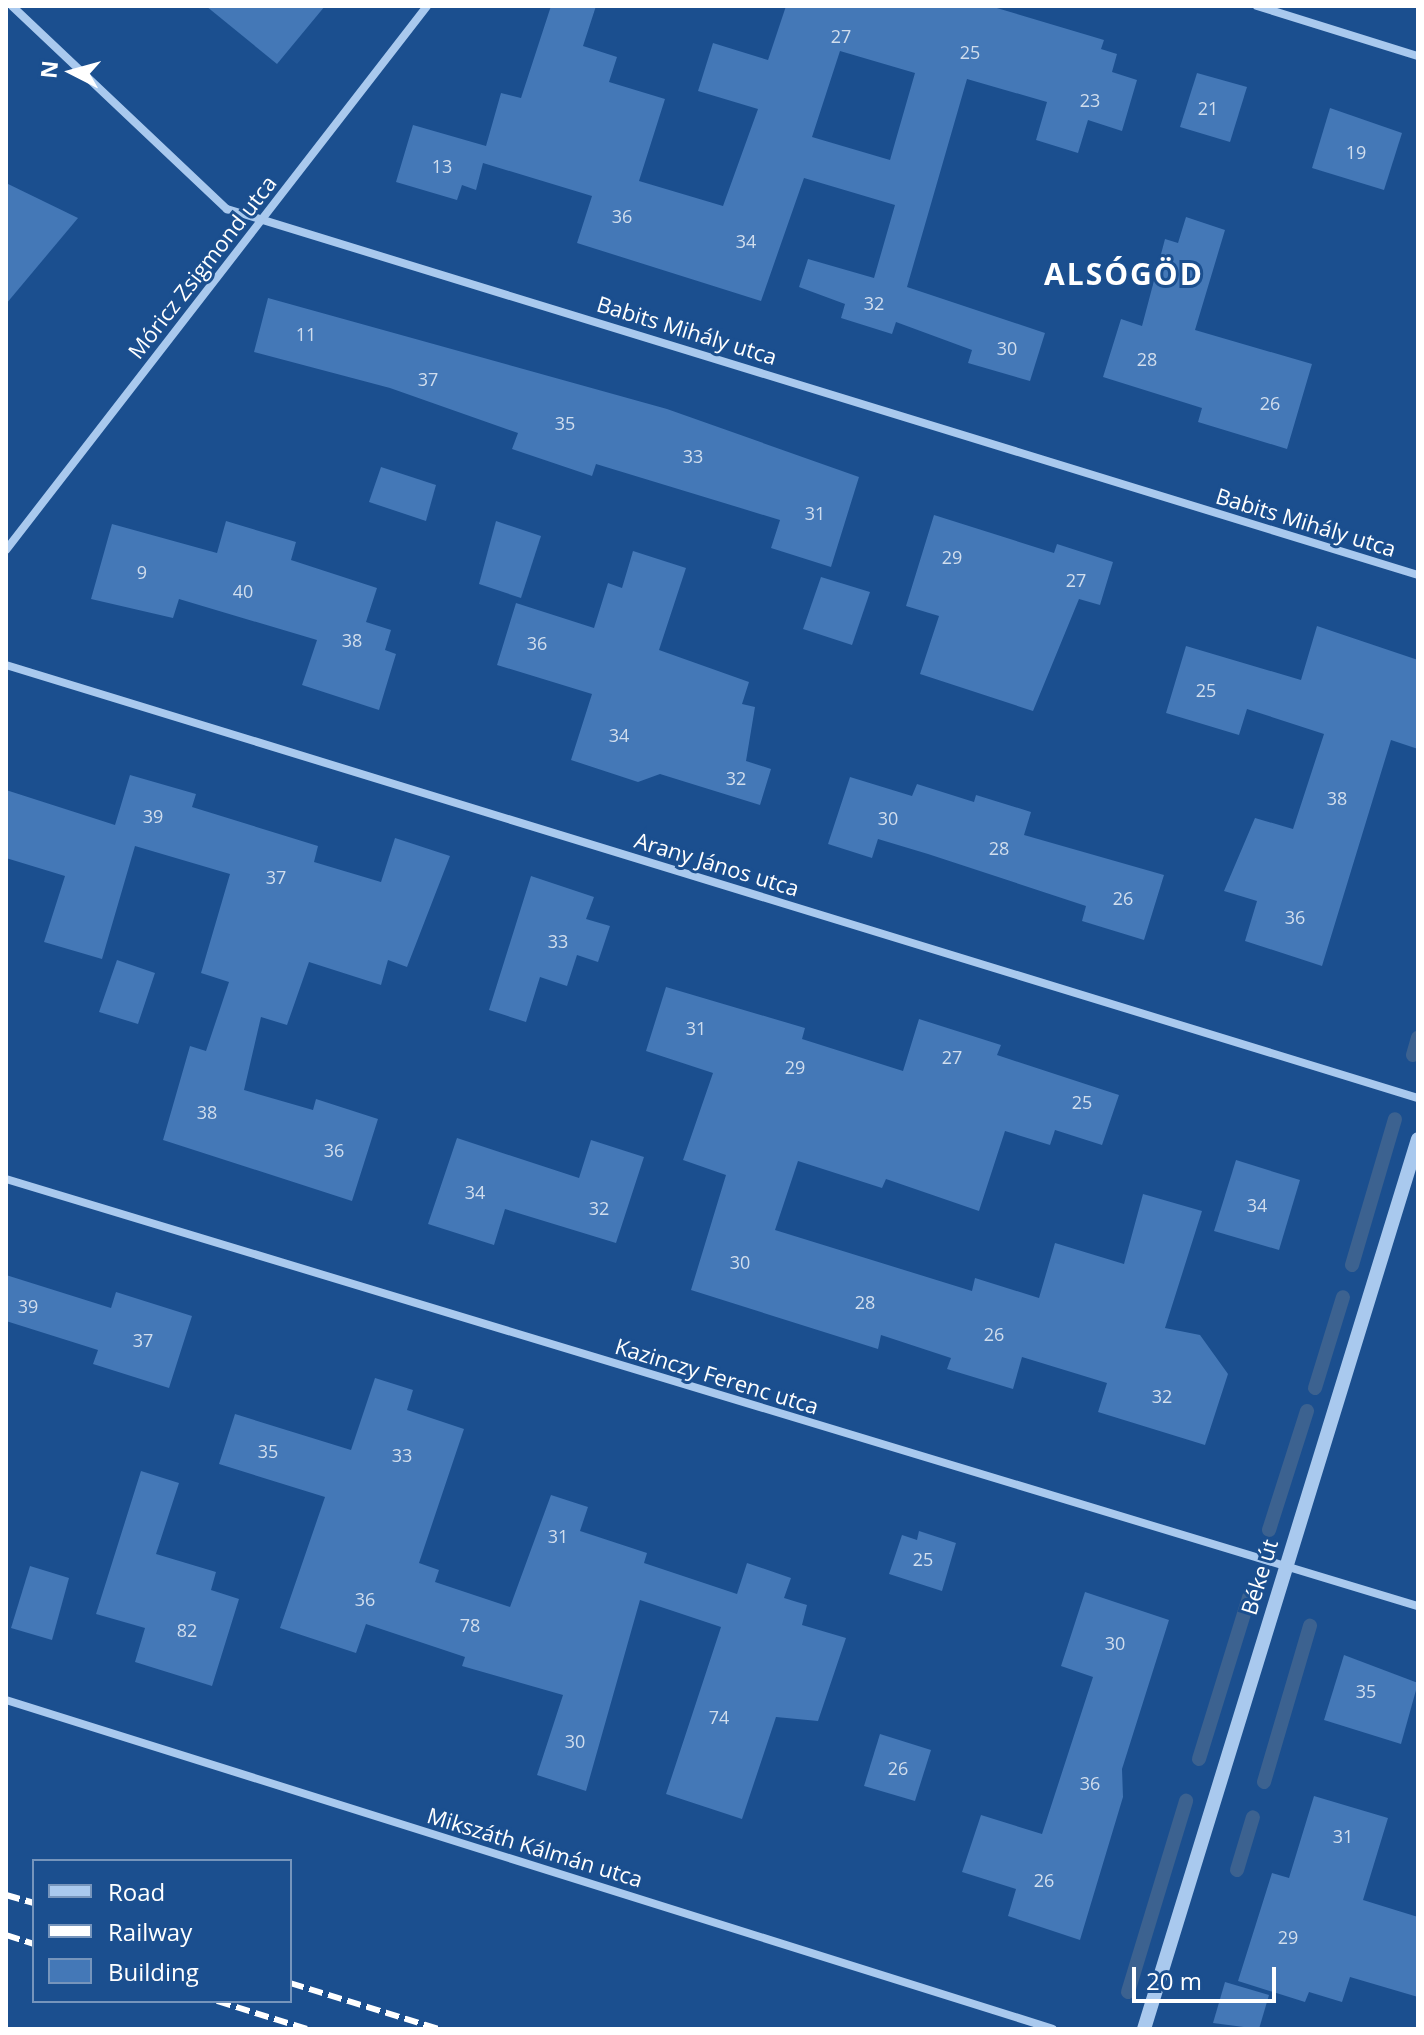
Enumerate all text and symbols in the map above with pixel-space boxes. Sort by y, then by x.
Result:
house number: 27 [831,25,851,47]
north arrow [32,32,112,112]
house number: 25 [960,41,980,63]
text: N [32,59,64,80]
house number: 23 [1080,89,1100,111]
house number: 21 [1198,97,1218,119]
house number: 19 [1346,141,1366,163]
house number: 13 [432,155,452,177]
street label: Móricz Zsigmond utca [122,170,282,364]
house number: 36 [612,205,632,227]
house number: 34 [736,230,756,252]
district label: ALSÓGÖD [1044,256,1204,292]
street label: Babits Mihály utca [594,290,780,370]
house number: 32 [864,292,884,314]
house number: 11 [296,323,316,345]
house number: 30 [997,337,1017,359]
house number: 28 [1137,348,1157,370]
house number: 37 [418,368,438,390]
house number: 26 [1260,392,1280,414]
house number: 35 [555,412,575,434]
house number: 33 [683,445,703,467]
street label: Babits Mihály utca [1213,482,1399,562]
house number: 31 [805,502,825,524]
house number: 29 [942,546,962,568]
house number: 9 [137,561,147,583]
house number: 27 [1066,569,1086,591]
house number: 40 [233,580,253,602]
house number: 38 [342,629,362,651]
house number: 36 [527,632,547,654]
house number: 25 [1196,679,1216,701]
house number: 34 [609,724,629,746]
house number: 32 [726,767,746,789]
house number: 38 [1327,787,1347,809]
house number: 39 [143,805,163,827]
house number: 30 [878,807,898,829]
street label: Arany János utca [632,826,802,902]
house number: 28 [989,837,1009,859]
house number: 37 [266,866,286,888]
house number: 26 [1113,887,1133,909]
house number: 36 [1285,906,1305,928]
house number: 33 [548,930,568,952]
house number: 31 [686,1017,706,1039]
house number: 27 [942,1046,962,1068]
house number: 29 [785,1056,805,1078]
house number: 25 [1072,1091,1092,1113]
house number: 38 [197,1101,217,1123]
house number: 36 [324,1139,344,1161]
house number: 34 [465,1181,485,1203]
house number: 34 [1247,1194,1267,1216]
house number: 32 [589,1197,609,1219]
house number: 30 [730,1251,750,1273]
house number: 28 [855,1291,875,1313]
house number: 39 [18,1295,38,1317]
house number: 26 [984,1323,1004,1345]
house number: 37 [133,1329,153,1351]
street label: Kazinczy Ferenc utca [612,1332,822,1420]
house number: 32 [1152,1385,1172,1407]
house number: 35 [258,1440,278,1462]
house number: 33 [392,1444,412,1466]
house number: 31 [548,1525,568,1547]
street label: Béke út [1235,1536,1283,1618]
house number: 25 [913,1548,933,1570]
house number: 36 [355,1588,375,1610]
house number: 78 [460,1614,480,1636]
house number: 82 [177,1619,197,1641]
house number: 30 [1105,1632,1125,1654]
house number: 35 [1356,1680,1376,1702]
house number: 74 [709,1706,729,1728]
house number: 30 [565,1730,585,1752]
house number: 26 [888,1757,908,1779]
house number: 36 [1080,1772,1100,1794]
street label: Mikszáth Kálmán utca [424,1802,646,1892]
house number: 31 [1333,1825,1353,1847]
legend [32,1859,292,2003]
house number: 26 [1034,1869,1054,1891]
text: Road [108,1875,165,1908]
text: Railway [108,1915,192,1948]
house number: 29 [1278,1926,1298,1948]
scale bar [1136,1951,1280,2001]
text: Building [108,1955,199,1988]
text: 20 m [1146,1964,1202,1997]

